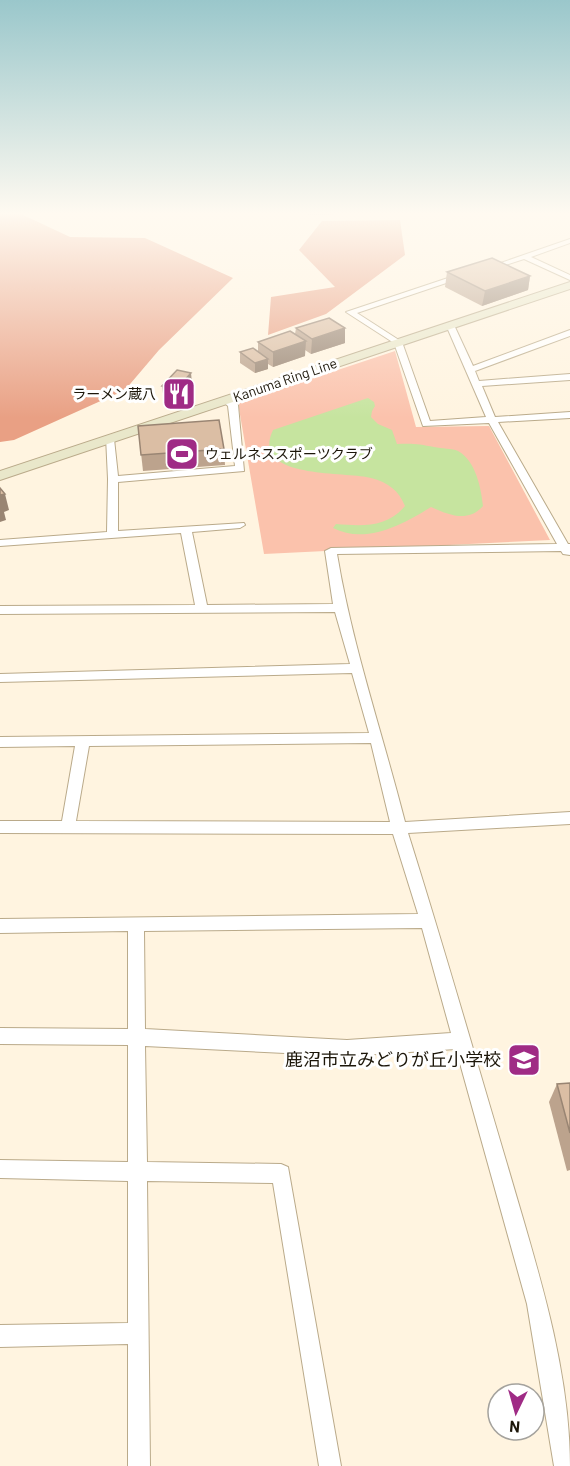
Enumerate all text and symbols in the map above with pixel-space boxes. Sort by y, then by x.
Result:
street label: Kanuma Ring Line [231,354,339,405]
restaurant icon: ラーメン蔵八 [161,376,197,412]
place label: ラーメン蔵八 [73,385,156,402]
sports icon: ウェルネススポーツクラブ [164,436,200,472]
place label: ウェルネススポーツクラブ [205,445,373,462]
school or university icon: 鹿沼市立みどりが丘小学校 [506,1042,542,1078]
place label: 鹿沼市立みどりが丘小学校 [285,1048,501,1070]
north arrow [486,1382,546,1442]
text: N [509,1418,521,1437]

